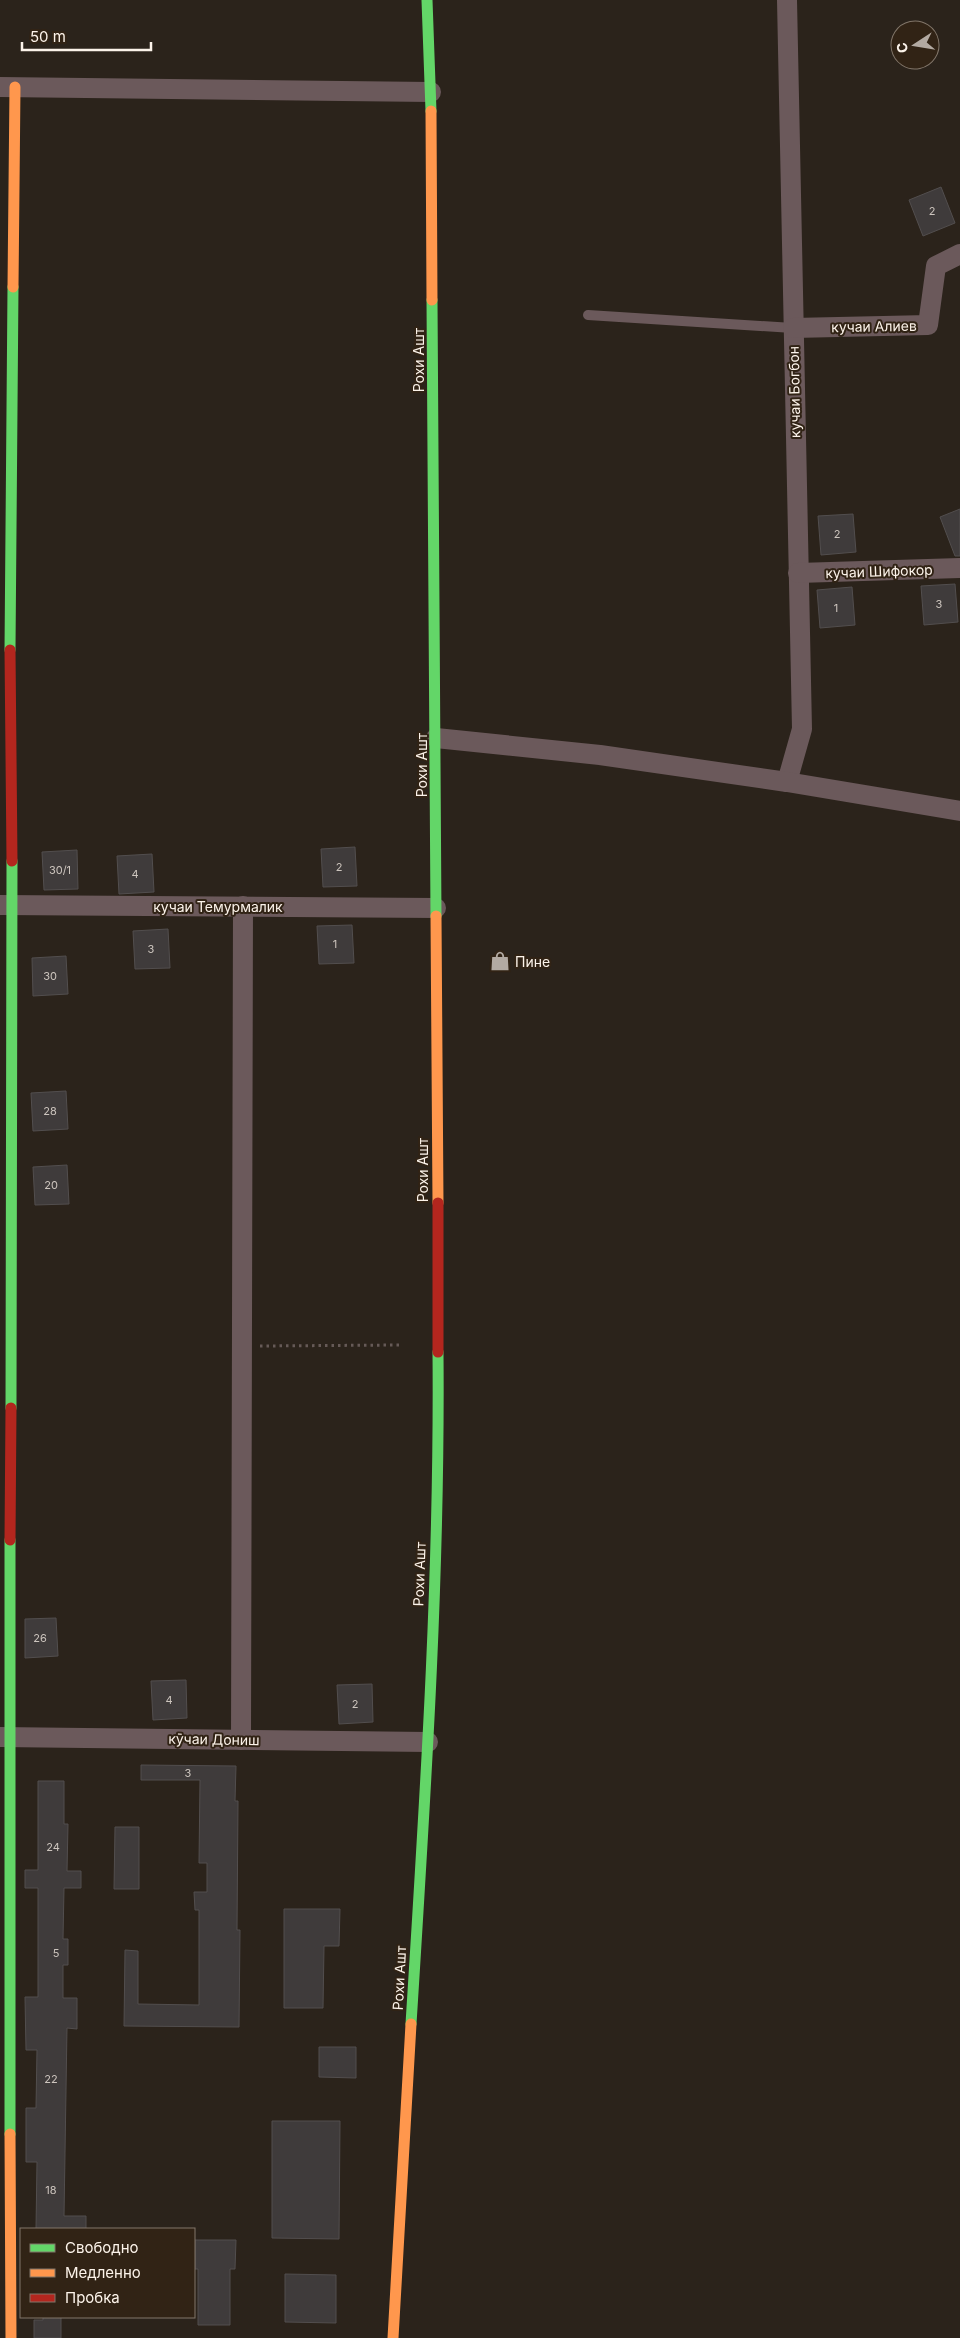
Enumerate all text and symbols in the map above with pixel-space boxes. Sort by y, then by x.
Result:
scale bar [22,20,151,52]
north arrow [890,20,940,70]
text: 50 m [30,27,66,46]
text: С [892,41,911,55]
house number: 2 [929,204,935,218]
street label: кучаи Алиев [831,317,917,335]
street label: Рохи Ашт [410,327,427,392]
street label: кучаи Богбон [785,346,803,438]
house number: 2 [834,527,840,541]
street label: кучаи Шифокор [825,561,933,581]
house number: 3 [936,597,943,611]
house number: 1 [834,601,838,615]
street label: Рохи Ашт [413,732,430,797]
house number: 2 [336,860,342,874]
house number: 30/1 [49,863,71,877]
house number: 4 [131,867,139,881]
street label: кучаи Темурмалик [153,898,283,915]
house number: 1 [333,937,337,951]
house number: 3 [148,942,155,956]
shop icon: Пине [489,950,511,972]
place label: Пине [515,953,550,970]
house number: 30 [43,969,57,983]
house number: 28 [43,1104,57,1118]
street label: Рохи Ашт [414,1137,431,1202]
house number: 20 [44,1178,58,1192]
street label: Рохи Ашт [409,1541,429,1607]
house number: 26 [33,1631,47,1645]
house number: 4 [165,1693,173,1707]
house number: 2 [352,1697,358,1711]
street label: кӯчаи Дониш [168,1730,260,1748]
house number: 3 [185,1766,192,1780]
house number: 24 [46,1840,60,1854]
street label: Рохи Ашт [389,1945,409,2011]
house number: 5 [53,1946,60,1960]
house number: 22 [44,2072,58,2086]
house number: 18 [45,2183,57,2197]
legend [20,2228,195,2318]
text: Свободно [65,2238,139,2257]
text: Медленно [65,2263,141,2282]
text: Пробка [65,2288,120,2307]

